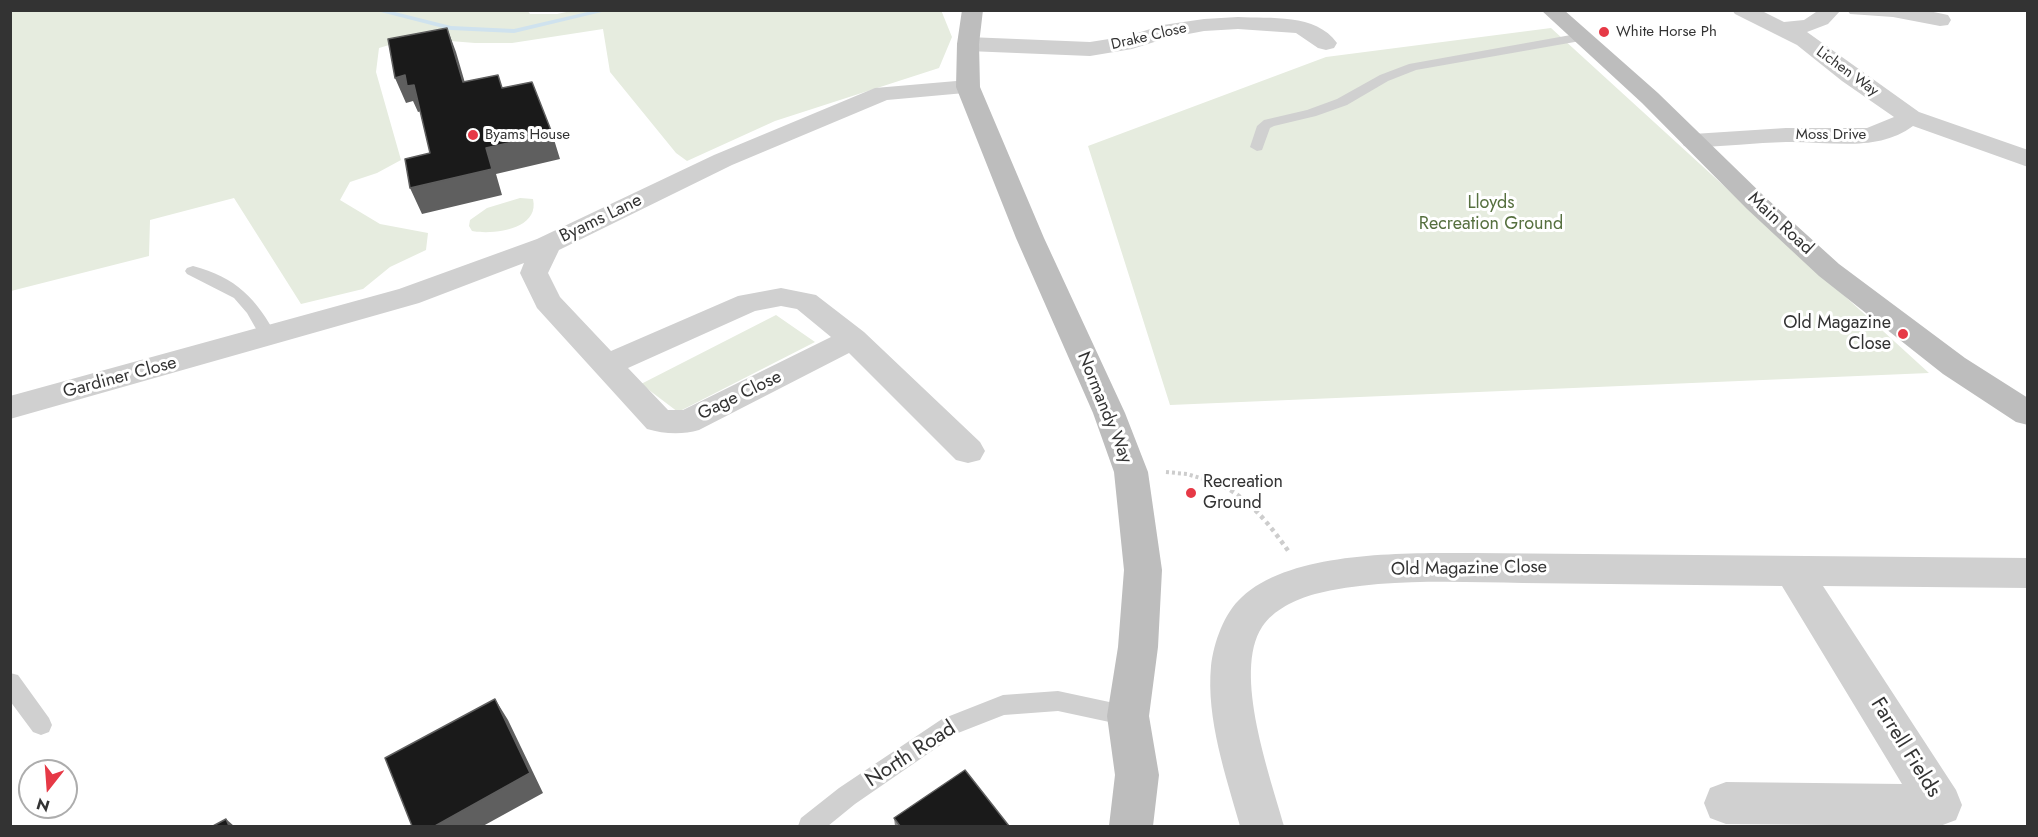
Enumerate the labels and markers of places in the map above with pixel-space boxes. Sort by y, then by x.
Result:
place label: White Horse Ph [1616,23,1717,41]
marker: White Horse Ph [1597,25,1611,39]
place label: Byams House [485,126,570,144]
marker: Byams House [466,128,480,142]
place label: Old Magazine Close [1783,313,1891,356]
marker: Old Magazine Close [1896,327,1910,341]
place label: Recreation Ground [1203,472,1283,514]
marker: Recreation Ground [1184,486,1198,500]

